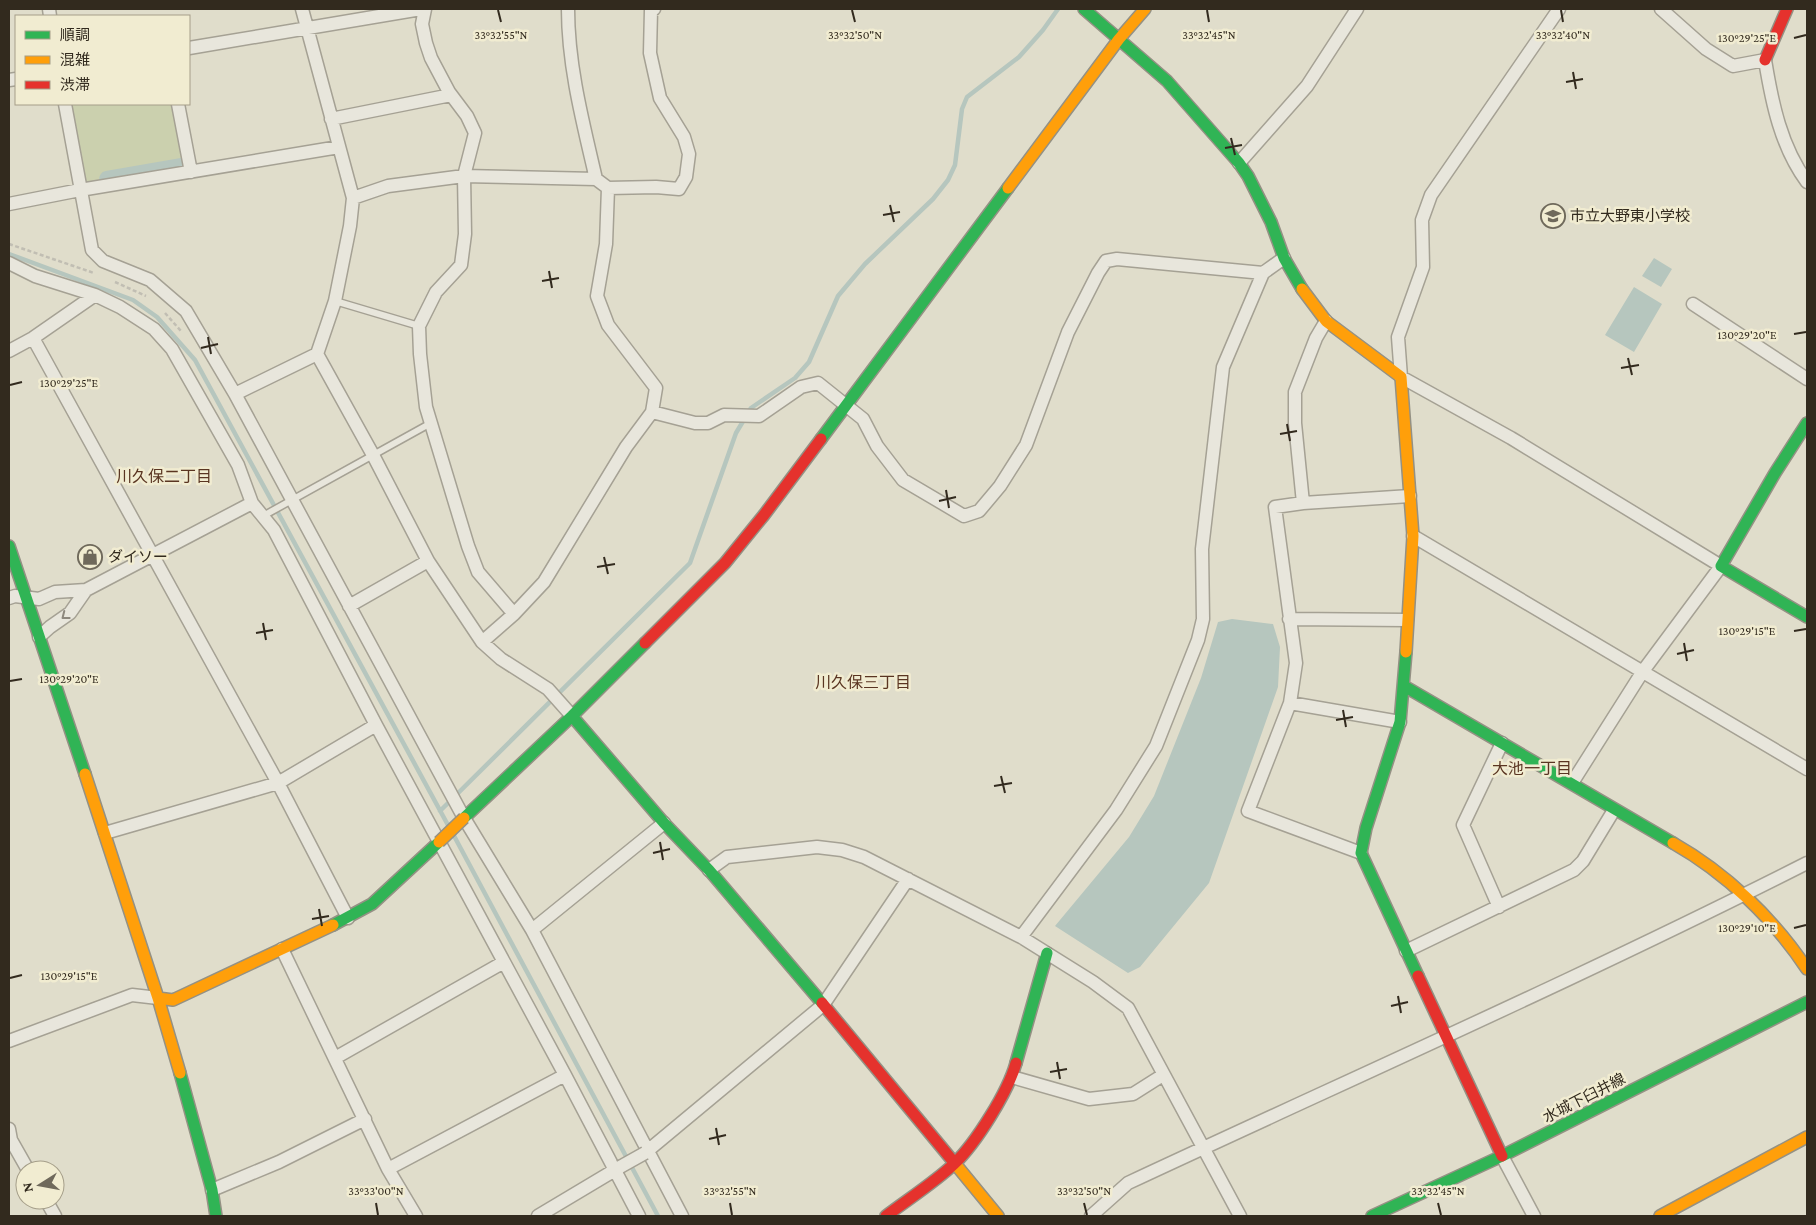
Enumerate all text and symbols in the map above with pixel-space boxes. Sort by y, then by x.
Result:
legend [15,15,190,105]
text: 順調 [60,27,90,43]
text: 33°32'55"N [475,28,528,42]
text: 33°32'50"N [828,28,882,42]
text: 33°32'45"N [1182,28,1236,42]
text: 33°32'40"N [1536,28,1590,42]
text: 130°29'25"E [1718,31,1777,45]
text: 混雑 [60,52,90,68]
text: 渋滞 [60,77,90,93]
school or university icon: 市立大野東小学校 [1540,203,1566,229]
place label: 市立大野東小学校 [1570,208,1690,224]
text: 130°29'20"E [1717,328,1777,342]
text: 130°29'25"E [40,376,99,390]
district label: 川久保二丁目 [116,468,212,485]
shop icon: ダイソー [77,544,103,570]
place label: ダイソー [108,549,168,565]
one-way arrow [62,610,71,618]
text: 130°29'15"E [1719,624,1776,638]
text: 130°29'20"E [39,672,99,686]
district label: 川久保三丁目 [815,674,911,691]
district label: 大池一丁目 [1492,760,1572,777]
text: 130°29'10"E [1718,921,1776,935]
text: 130°29'15"E [41,969,98,983]
street label: 水城下臼井線 [1540,1070,1628,1126]
north arrow [15,1160,65,1210]
text: N [18,1181,36,1194]
text: 33°33'00"N [348,1184,404,1198]
text: 33°32'55"N [704,1184,757,1198]
text: 33°32'50"N [1057,1184,1111,1198]
text: 33°32'45"N [1411,1184,1465,1198]

